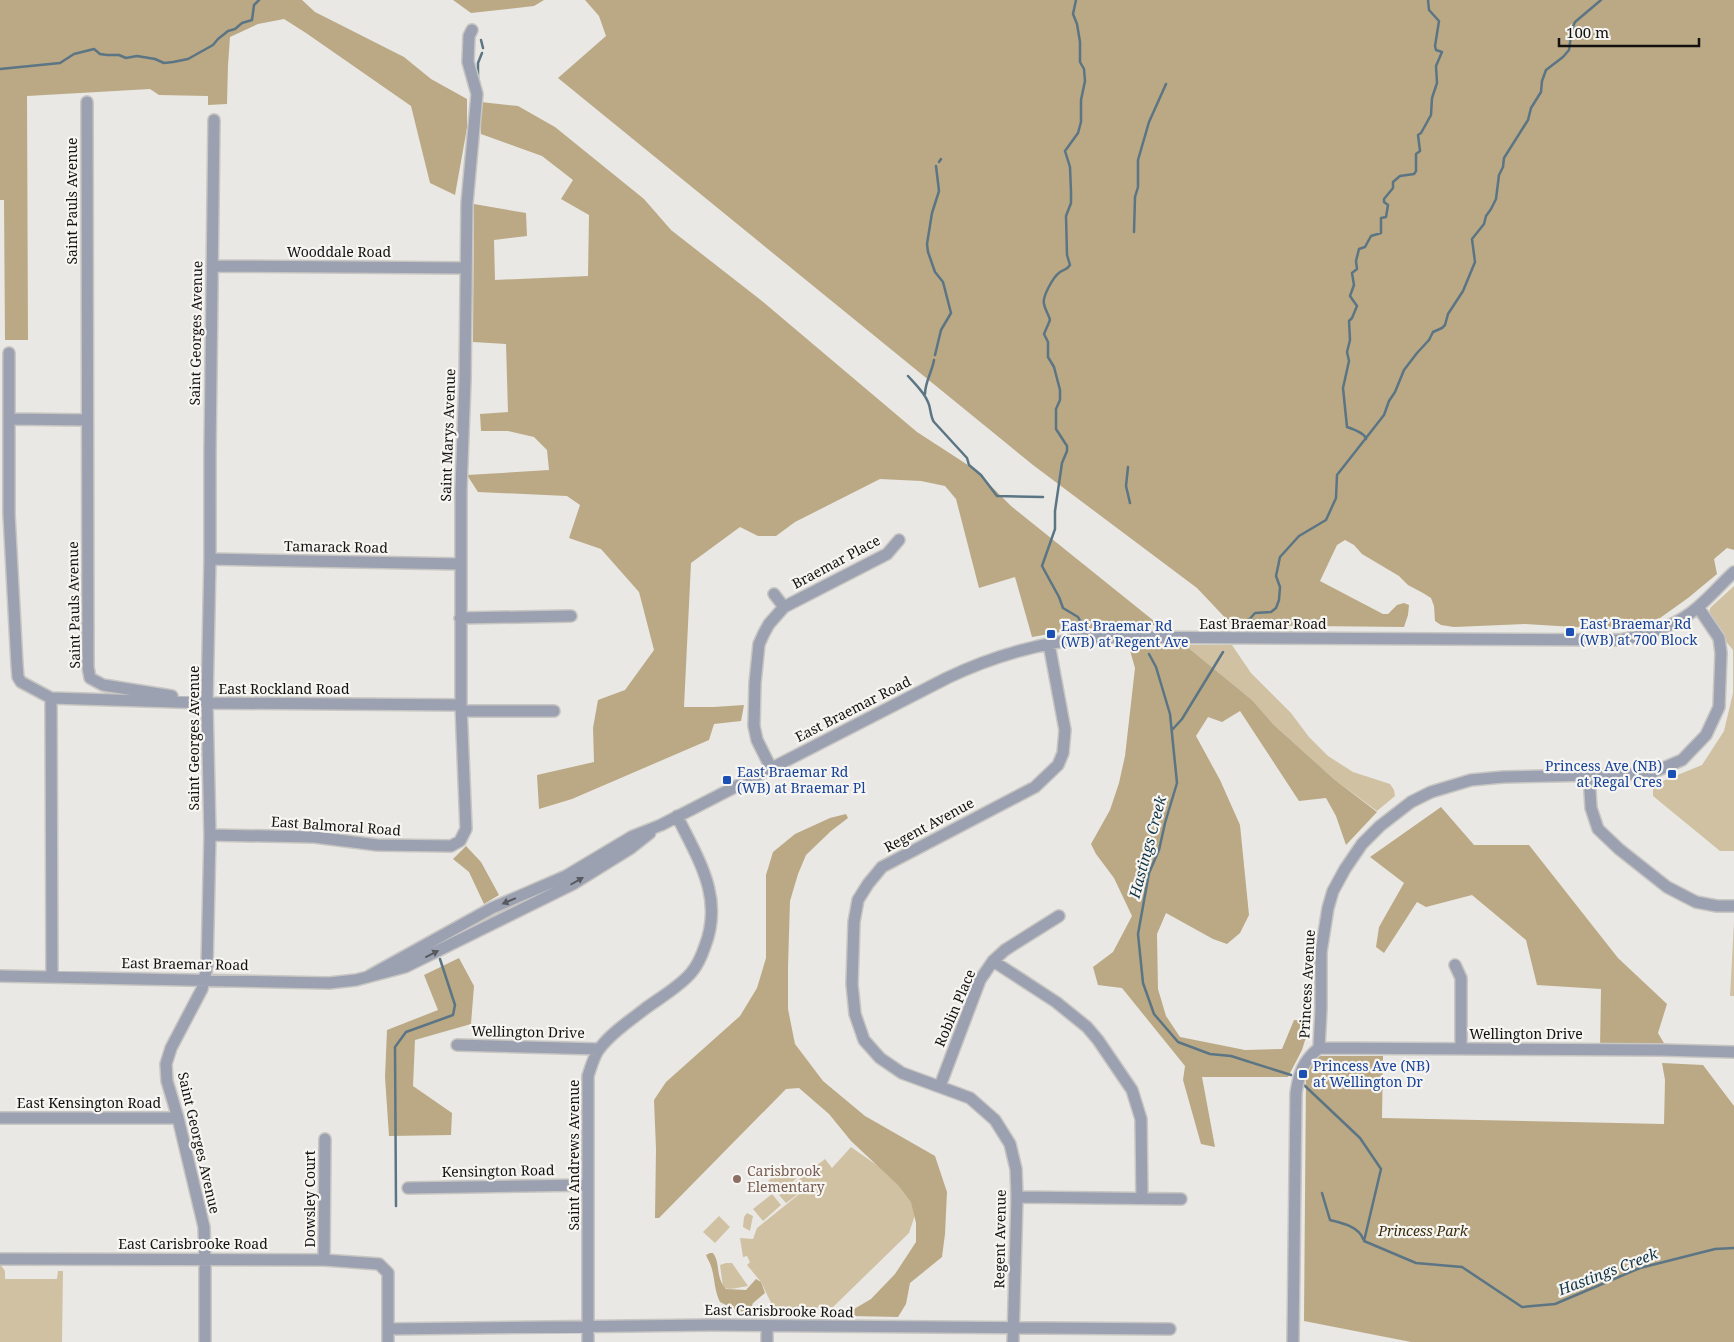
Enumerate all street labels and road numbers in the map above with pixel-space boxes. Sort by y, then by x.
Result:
street label: Saint Pauls Avenue [62,137,81,265]
street label: Wooddale Road [287,242,392,261]
street label: Saint Georges Avenue [185,260,206,406]
street label: Saint Marys Avenue [436,368,459,502]
street label: Braemar Place [788,530,883,593]
street label: Tamarack Road [284,536,388,557]
street label: Saint Pauls Avenue [63,541,84,669]
street label: East Braemar Road [1199,614,1327,633]
street label: Saint Georges Avenue [184,666,203,810]
street label: East Braemar Road [792,671,914,746]
street label: East Rockland Road [218,679,350,698]
street label: Regent Avenue [880,793,977,856]
street label: East Balmoral Road [270,811,402,840]
street label: Princess Avenue [1294,929,1319,1039]
street label: East Braemar Road [121,953,249,974]
street label: Roblin Place [930,966,979,1049]
street label: Wellington Drive [471,1021,585,1042]
street label: Wellington Drive [1469,1024,1583,1043]
street label: Saint Georges Avenue [174,1070,225,1216]
street label: Saint Andrews Avenue [564,1079,583,1231]
street label: East Kensington Road [17,1093,162,1112]
street label: Dowsley Court [300,1150,319,1248]
street label: Kensington Road [441,1160,555,1181]
street label: Regent Avenue [989,1189,1010,1289]
street label: East Carisbrooke Road [118,1234,268,1253]
street label: East Carisbrooke Road [704,1300,854,1321]

